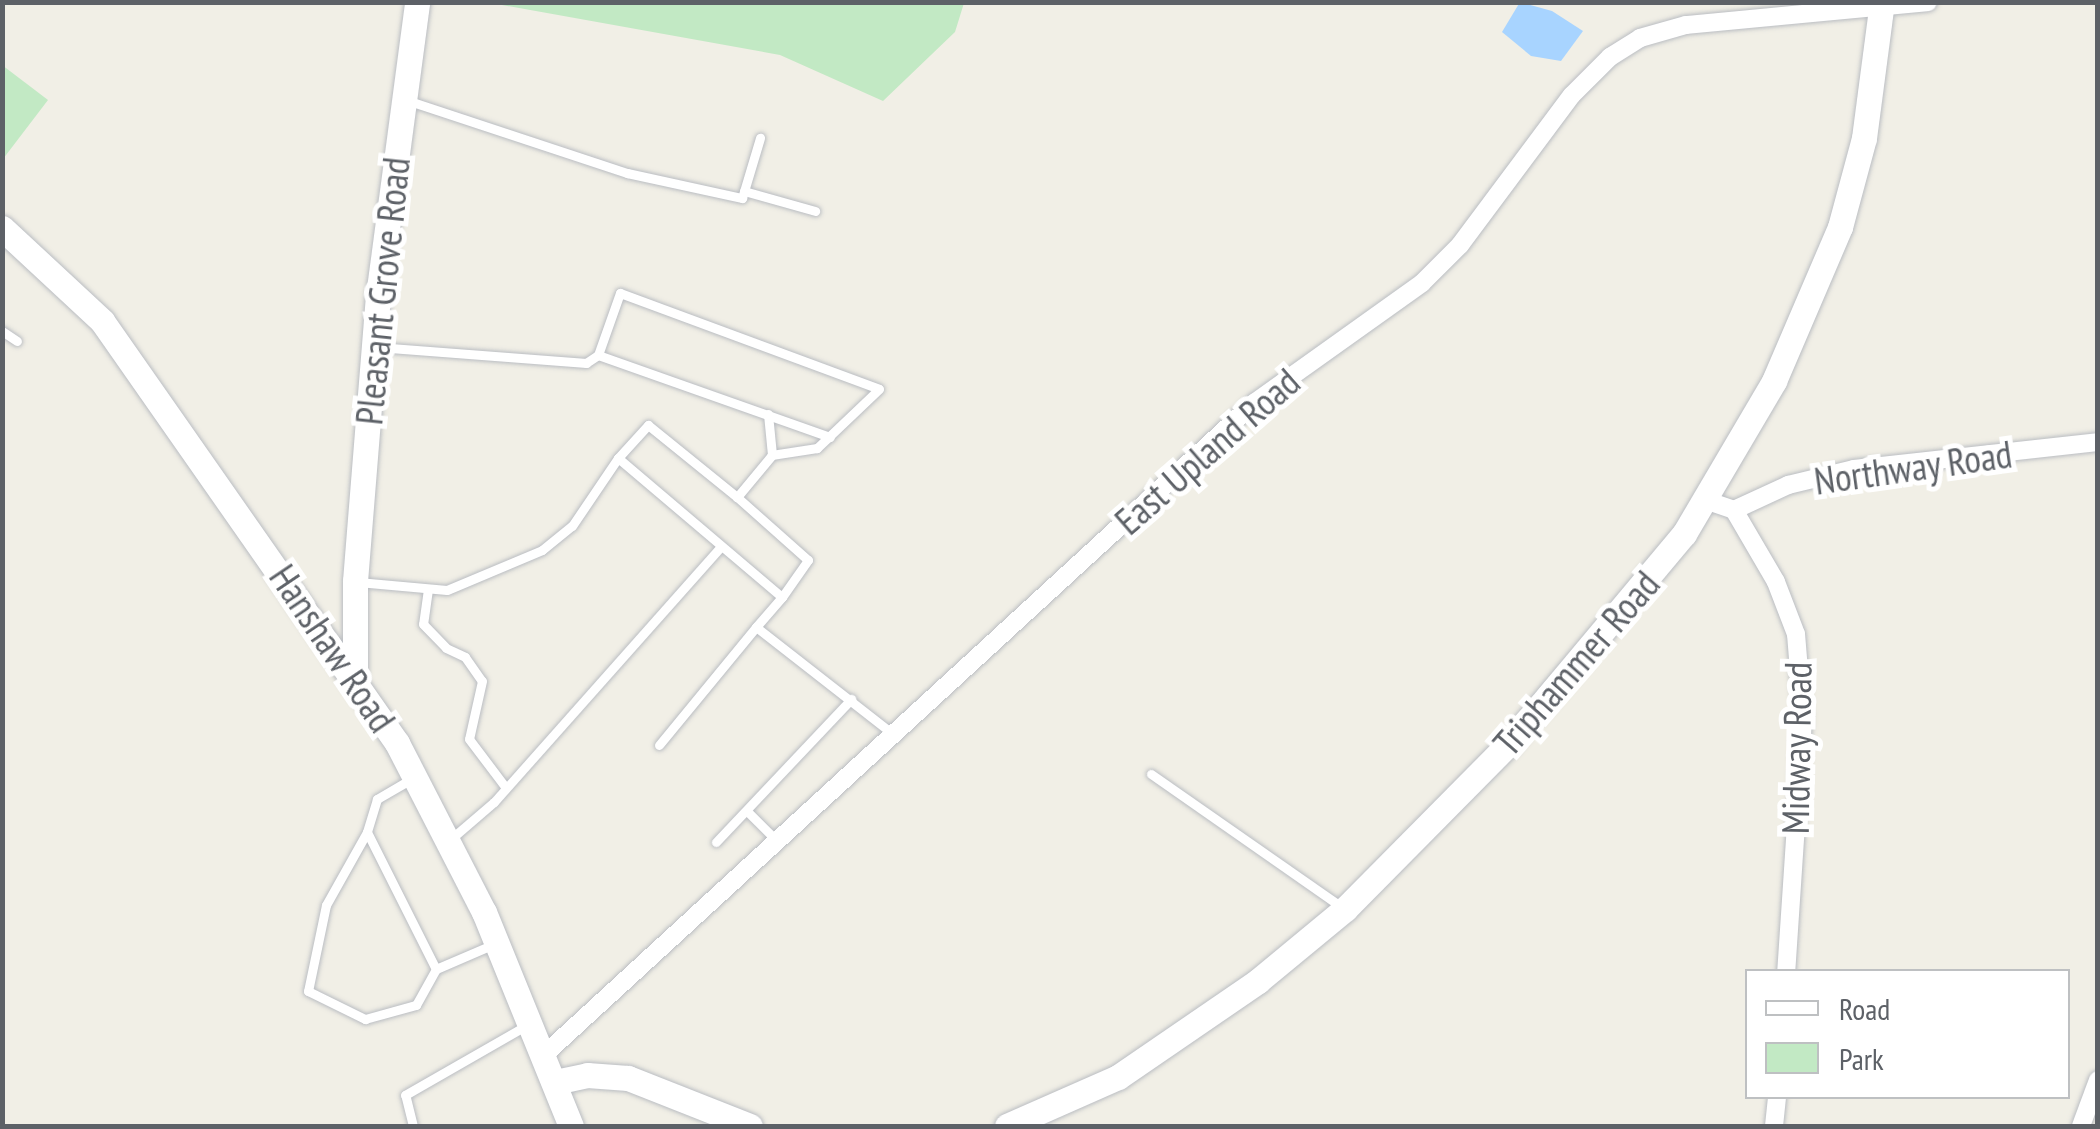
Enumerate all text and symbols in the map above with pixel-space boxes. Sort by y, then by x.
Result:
street label: Pleasant Grove Road [345,155,419,427]
street label: East Upland Road [1106,359,1308,543]
street label: Northway Road [1811,430,2015,504]
street label: Hanshaw Road [260,556,406,740]
street label: Triphammer Road [1484,562,1668,764]
street label: Midway Road [1772,661,1820,835]
legend [1745,969,2070,1099]
text: Road [1839,989,1890,1028]
text: Park [1839,1039,1884,1078]

